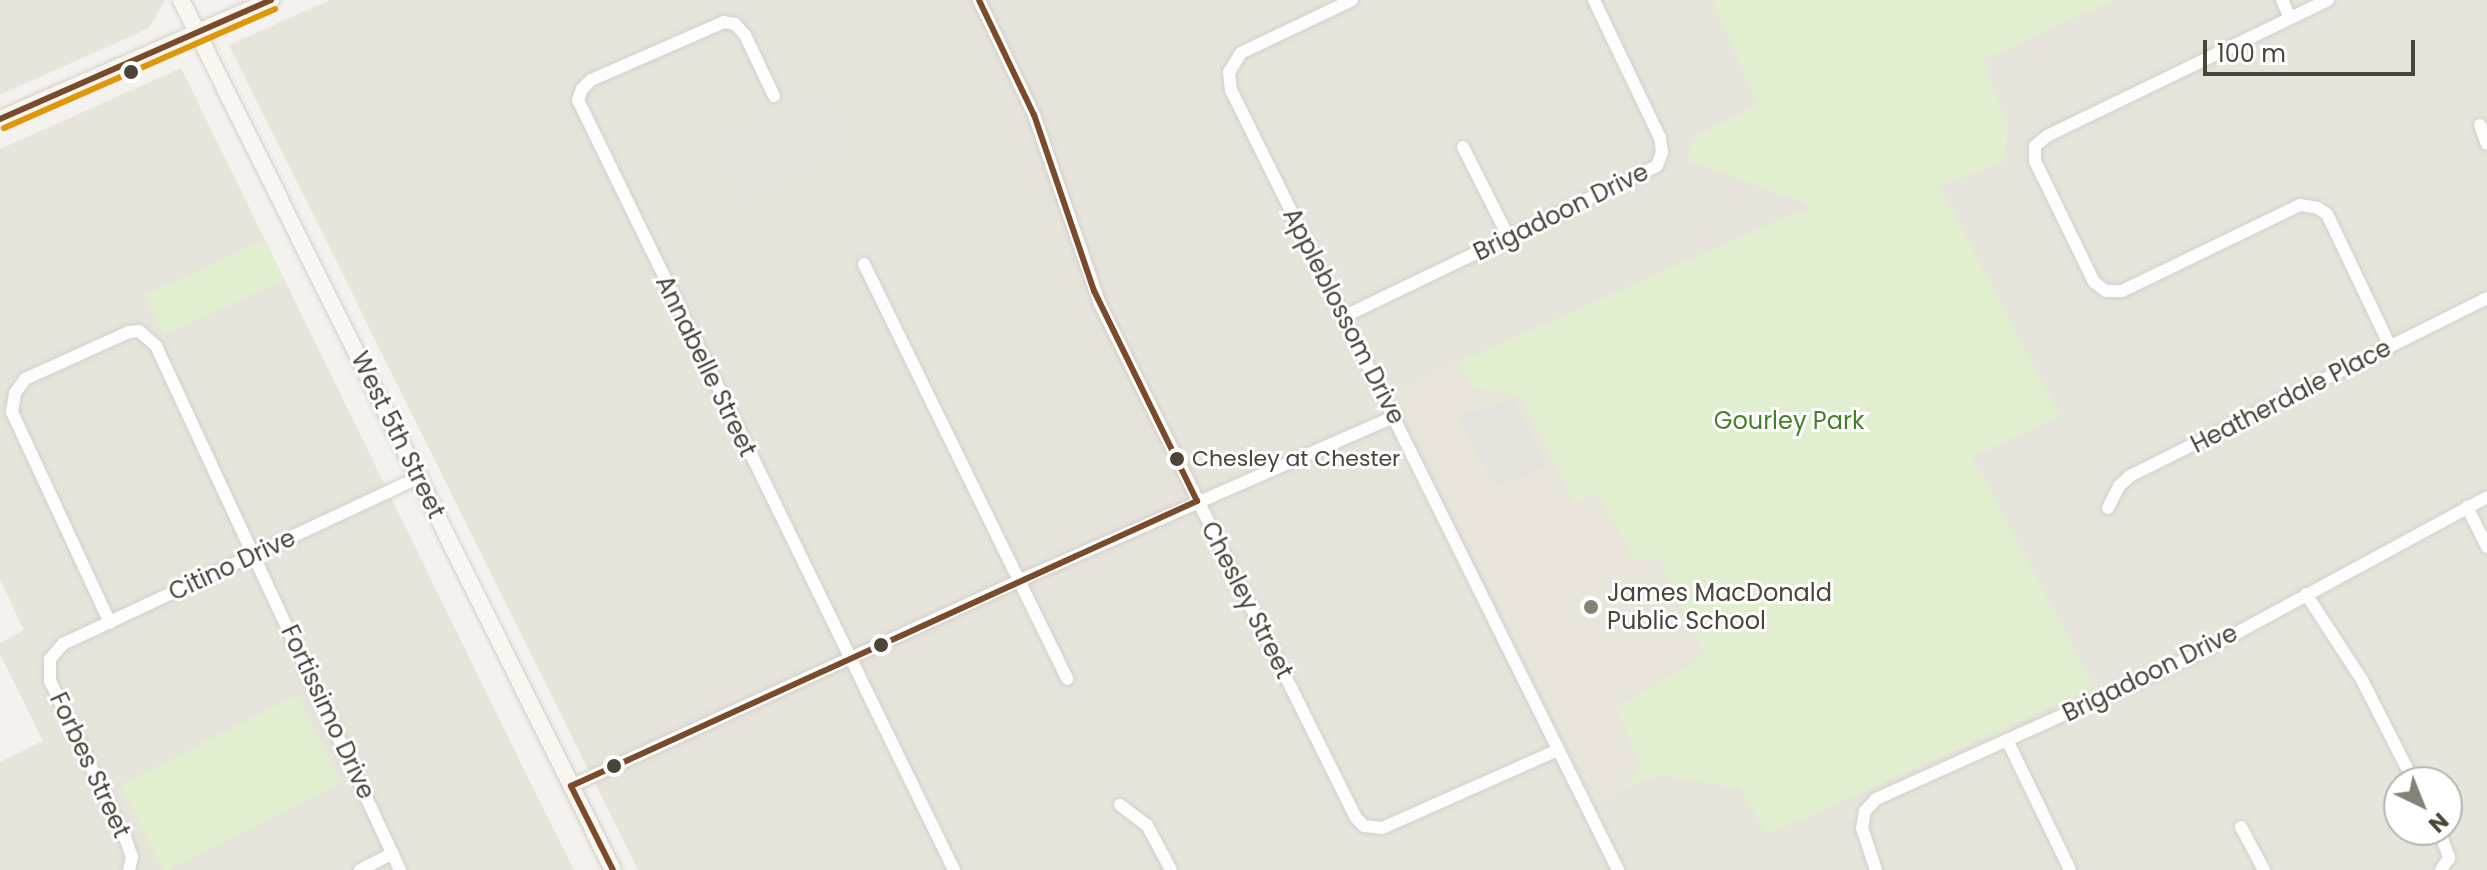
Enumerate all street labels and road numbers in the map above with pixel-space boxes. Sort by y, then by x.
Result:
street label: Brigadoon Drive [1469,157,1653,267]
street label: Appleblossom Drive [1277,203,1411,429]
street label: Annabelle Street [650,271,762,461]
street label: Heatherdale Place [2186,333,2396,459]
street label: West 5th Street [345,347,451,523]
street label: Chesley Street [1195,517,1299,683]
street label: Citino Drive [164,523,300,607]
street label: Brigadoon Drive [2058,618,2242,728]
street label: Fortissimo Drive [275,620,381,804]
street label: Forbes Street [44,688,136,842]

